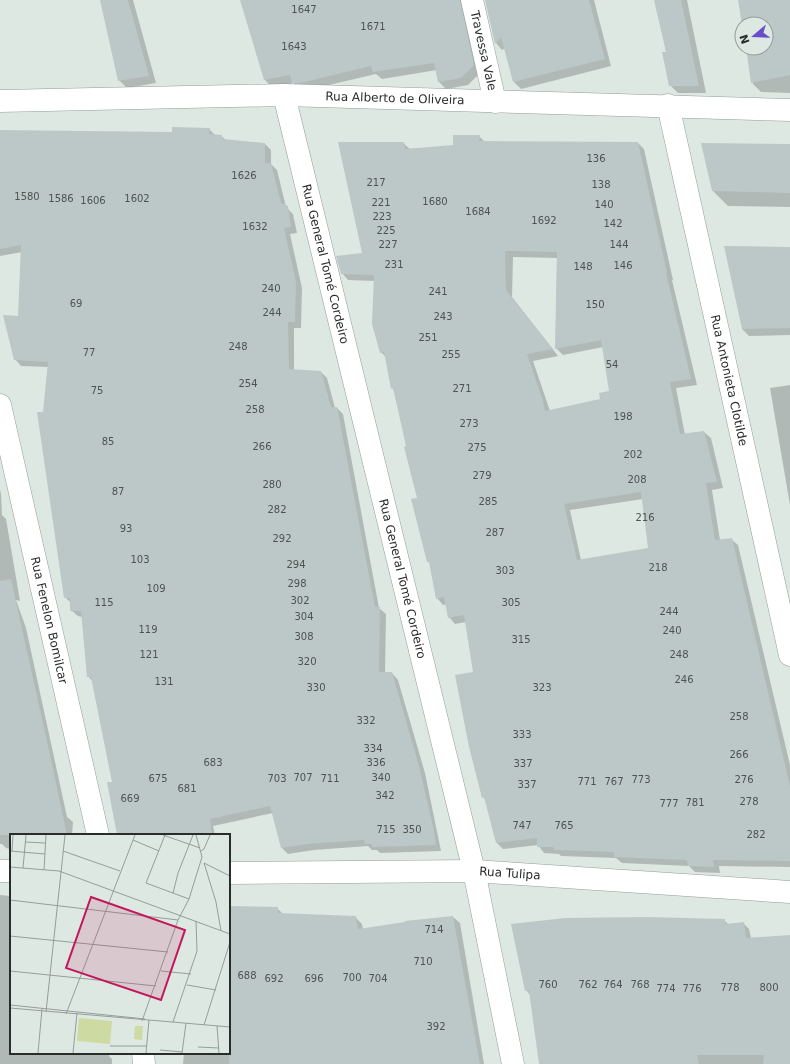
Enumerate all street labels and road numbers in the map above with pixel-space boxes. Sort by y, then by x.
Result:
street label: Travessa Vale [467,8,499,92]
street label: Rua Alberto de Oliveira [325,89,465,107]
street label: Rua General Tomé Cordeiro [299,183,352,345]
street label: Rua Antonieta Clotilde [708,313,750,447]
street label: Rua General Tomé Cordeiro [376,497,429,660]
street label: Rua Fenelon Bomilcar [28,555,70,686]
street label: Rua Tulipa [479,864,541,882]

